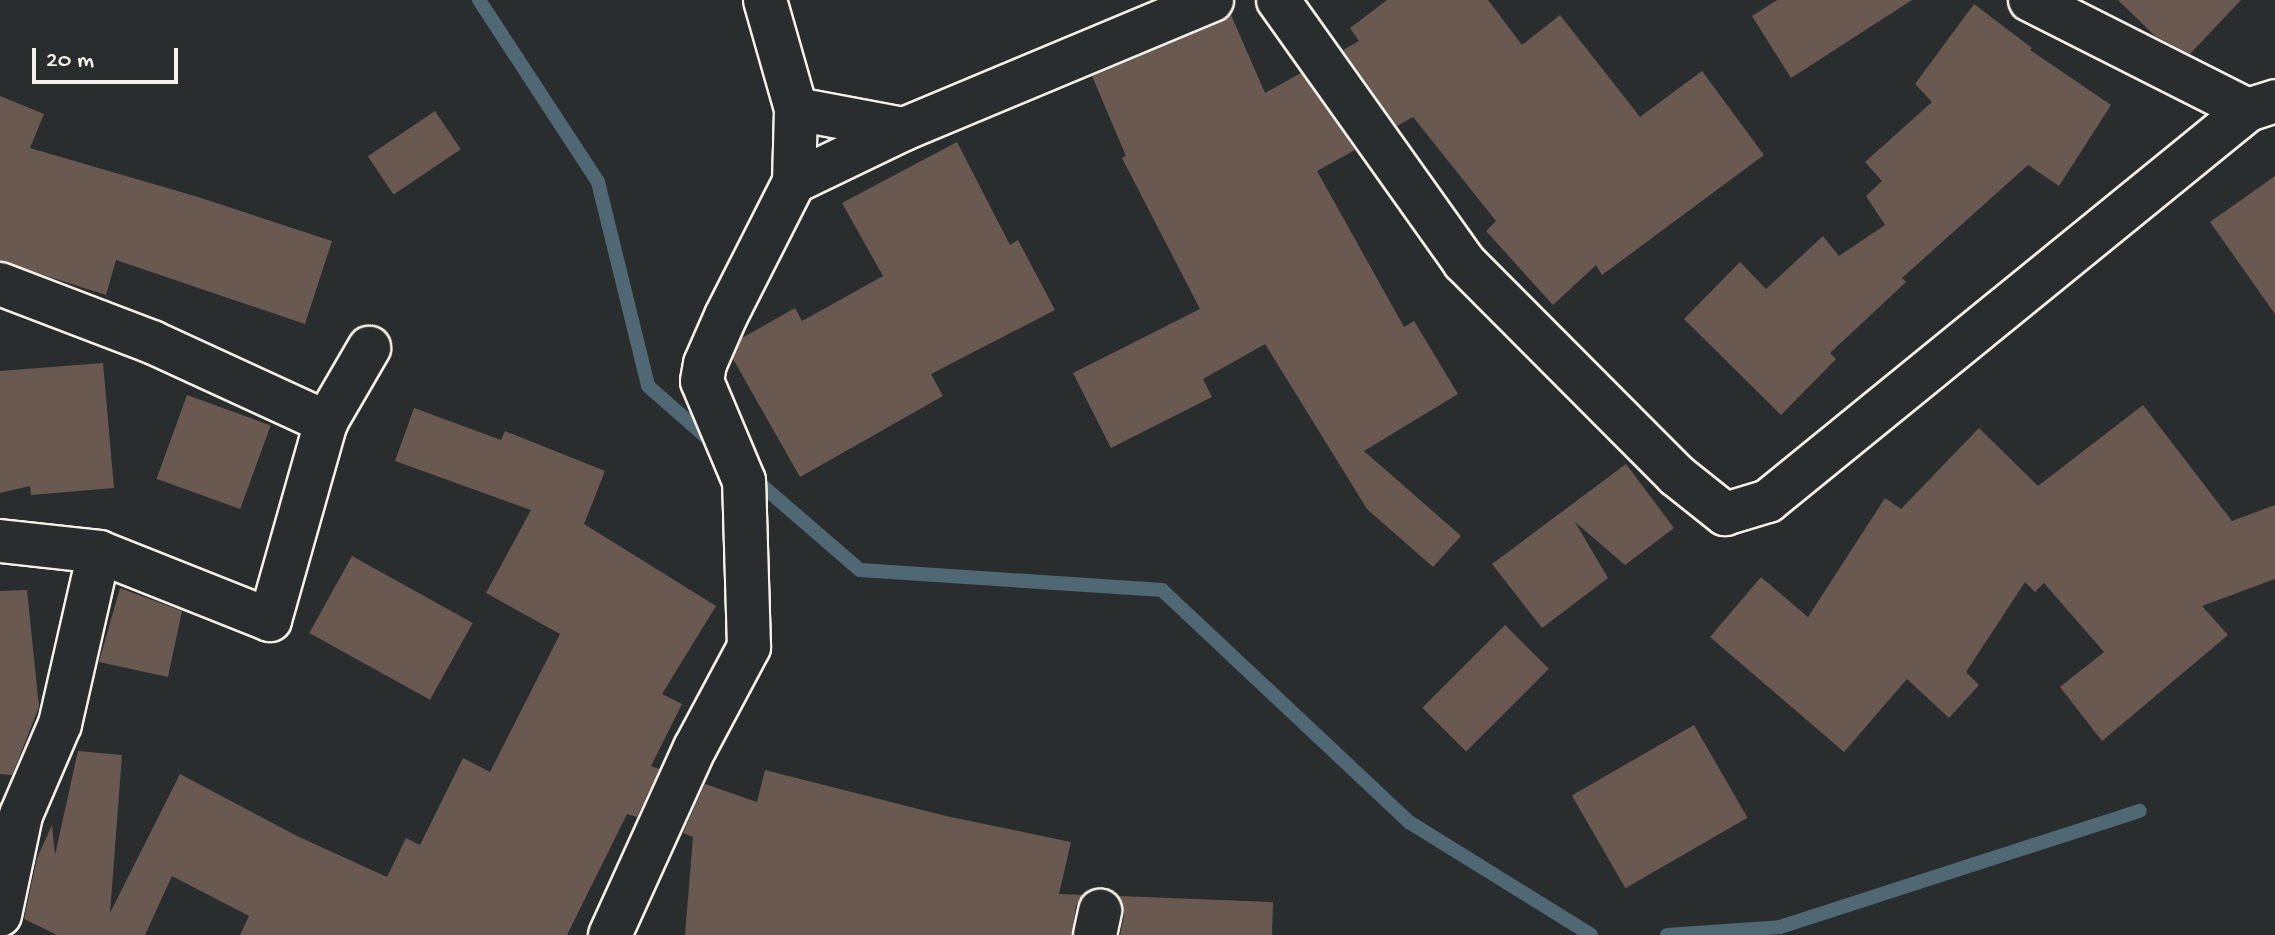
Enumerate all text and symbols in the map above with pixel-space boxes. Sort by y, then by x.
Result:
scale bar [36,32,182,82]
text: 20 m [46,47,94,76]

